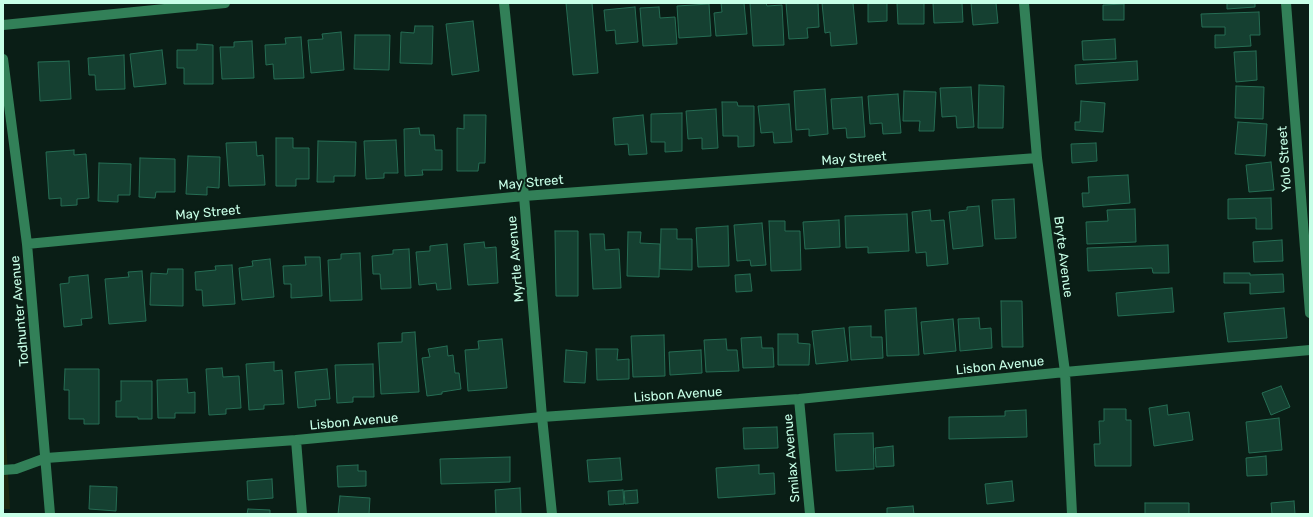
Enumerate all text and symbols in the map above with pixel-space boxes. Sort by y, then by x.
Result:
street label: Yolo Street [1275,125,1295,193]
street label: May Street [821,149,887,169]
street label: May Street [498,172,564,194]
street label: May Street [175,202,241,224]
street label: Myrtle Avenue [504,215,528,303]
street label: Bryte Avenue [1050,215,1076,299]
street label: Todhunter Avenue [7,255,33,367]
street label: Lisbon Avenue [955,354,1045,378]
street label: Lisbon Avenue [633,384,723,406]
street label: Lisbon Avenue [309,410,399,434]
street label: Smilax Avenue [780,413,804,503]

